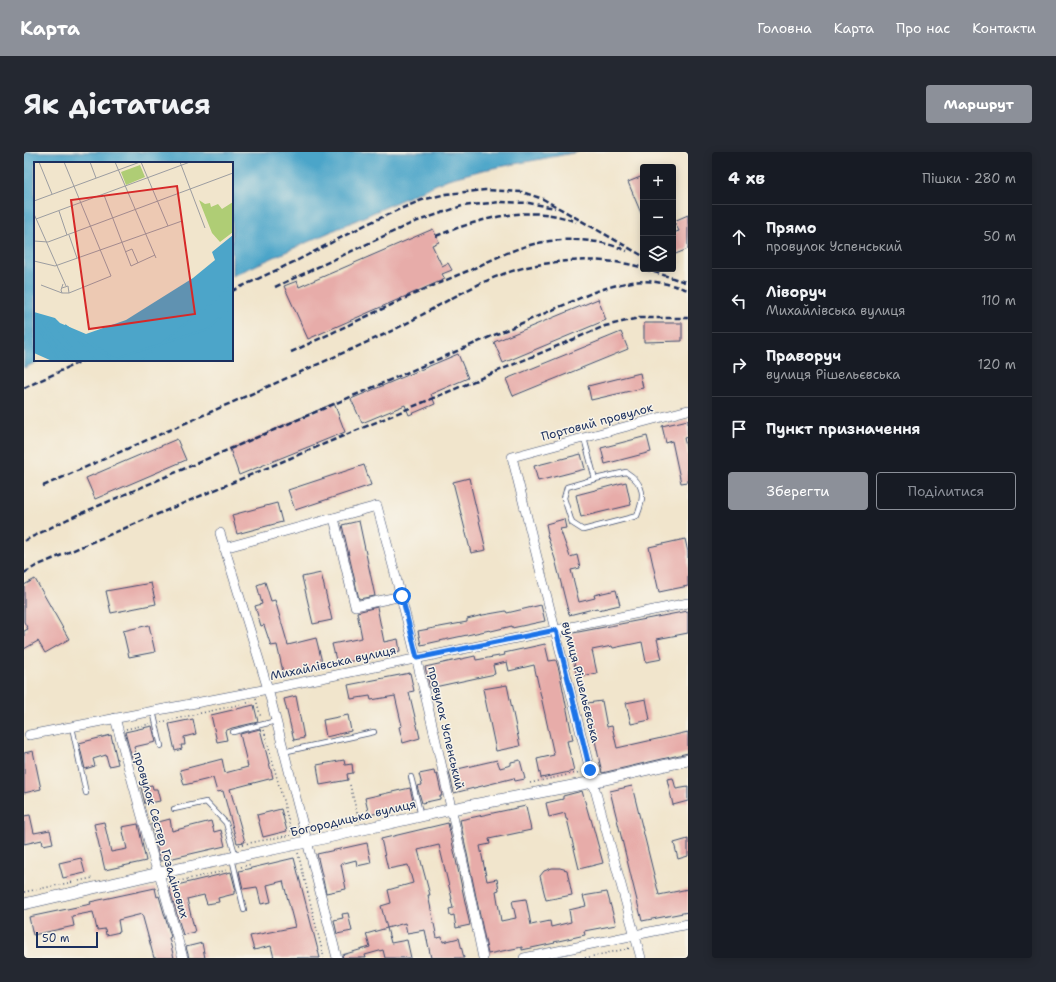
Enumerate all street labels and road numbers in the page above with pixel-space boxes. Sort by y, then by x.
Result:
street label: Портовий провулок [539,399,655,445]
street label: вулиця Рішельєвська [558,620,604,745]
street label: Михайлівська вулиця [268,642,398,684]
street label: провулок Успенський [424,665,468,791]
street label: провулок Сестер Гозадінових [130,750,192,920]
street label: Богородицька вулиця [288,796,418,840]

